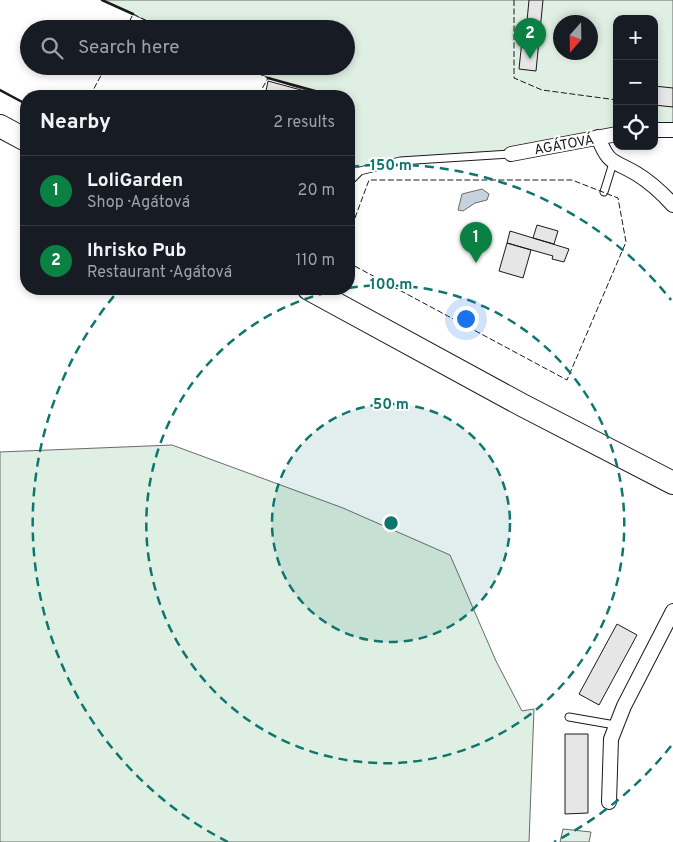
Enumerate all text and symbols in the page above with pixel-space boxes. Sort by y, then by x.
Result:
north arrow [553,15,598,60]
map controls [613,15,658,150]
button: + [613,15,658,60]
pin: 2 [514,18,546,59]
search box [20,20,355,75]
icon: search [38,34,66,62]
text: Search here [78,36,180,60]
button: − [613,60,658,105]
button: locate [613,105,658,150]
text: Nearby [40,109,111,136]
text: 2 results [273,113,335,133]
street label: AGÁTOVÁ [533,131,596,159]
text: 150 m [370,157,412,176]
text: LoliGarden [87,169,183,193]
text: 1 [53,181,59,201]
text: 20 m [298,181,335,201]
text: Shop · Agátová [87,193,190,213]
pin: 1 [460,222,492,263]
text: Ihrisko Pub [87,239,187,263]
text: 2 [51,251,61,271]
text: 110 m [295,251,335,271]
text: Restaurant · Agátová [87,263,232,283]
text: 100 m [370,276,412,295]
your location [453,306,479,332]
text: 50 m [373,396,409,415]
centre of rings [382,514,400,532]

